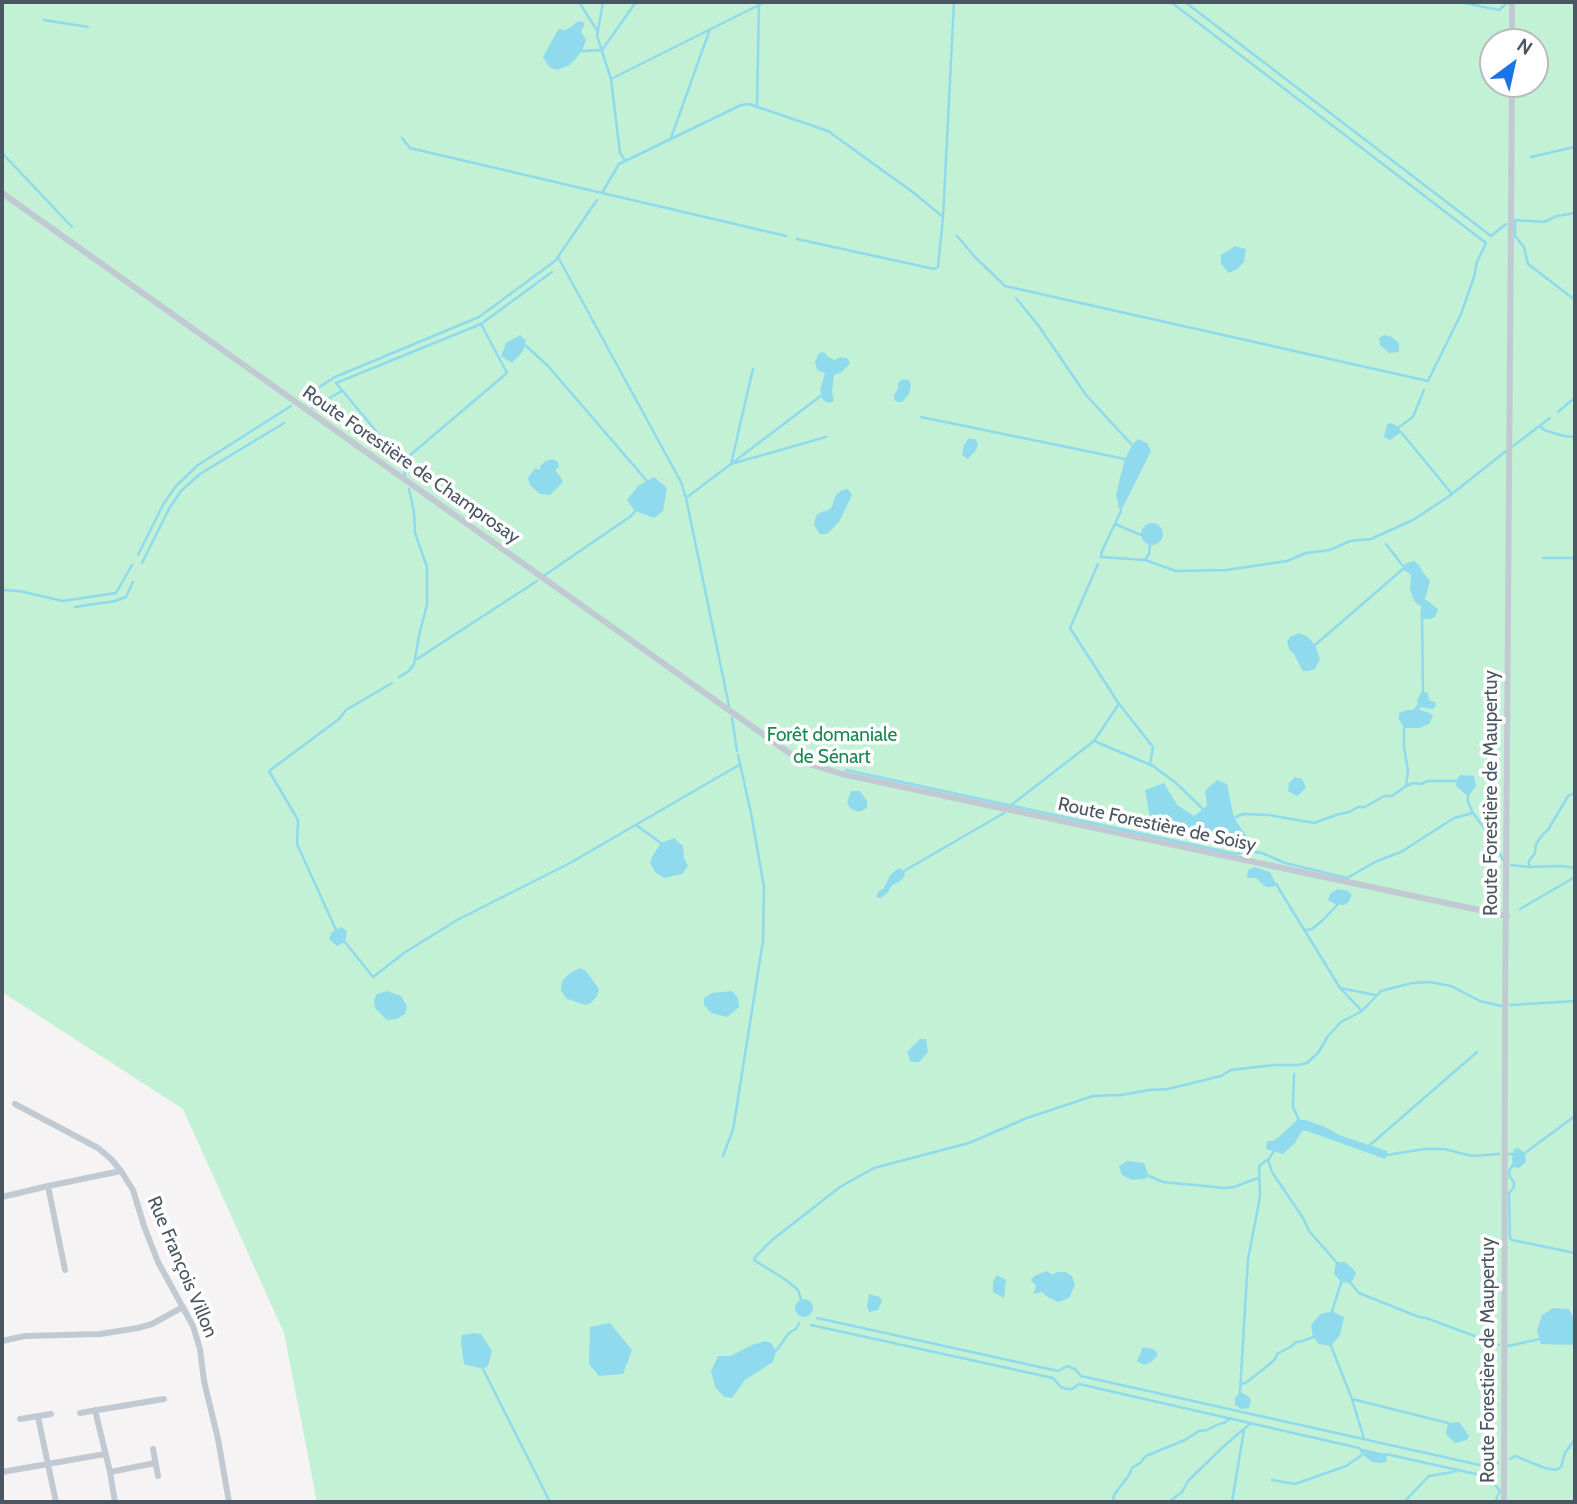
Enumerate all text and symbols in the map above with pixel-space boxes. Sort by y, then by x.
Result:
north arrow [1479,28,1549,98]
text: N [1513,33,1537,60]
street label: Route Forestière de Champrosay [298,381,524,549]
street label: Route Forestière de Maupertuy [1480,670,1502,916]
park label: Forêt domaniale de Sénart [767,724,897,768]
street label: Route Forestière de Soisy [1056,793,1258,857]
street label: Rue François Villon [142,1193,222,1341]
street label: Route Forestière de Maupertuy [1477,1237,1499,1483]

